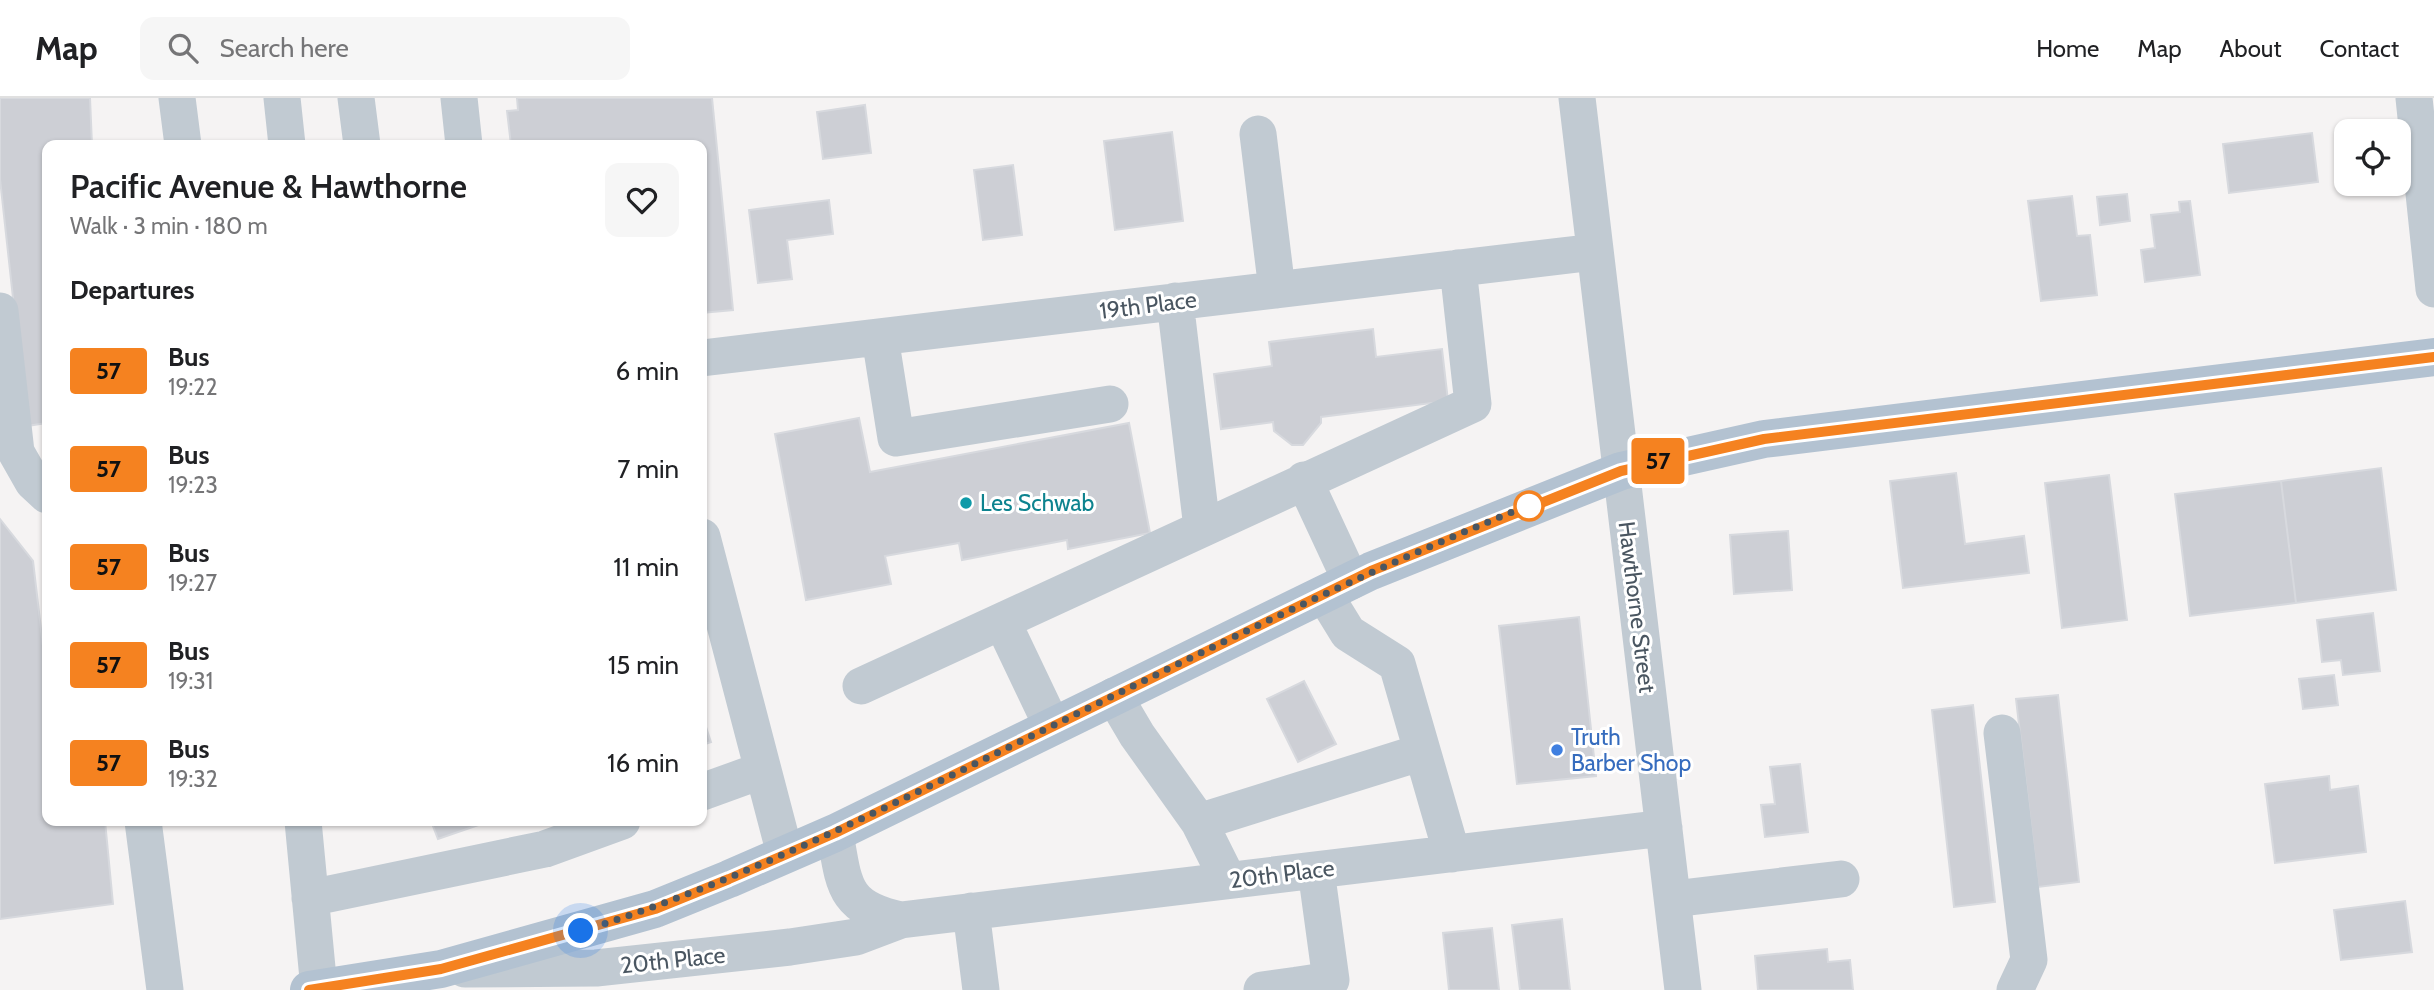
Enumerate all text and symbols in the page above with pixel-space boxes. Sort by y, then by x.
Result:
search box [140,17,630,80]
text: Map [35,28,98,68]
icon: search [164,29,202,67]
text: Search here [220,32,349,64]
text: Home [2036,34,2099,63]
text: Map [2137,34,2182,63]
text: About [2220,34,2282,63]
text: Contact [2320,34,2399,63]
map controls [2334,119,2411,196]
button: locate [2334,119,2411,196]
button: heart [605,163,679,237]
text: Pacific Avenue & Hawthorne [70,166,467,206]
text: Walk · 3 min · 180 m [70,212,268,240]
text: Departures [70,274,194,306]
street label: 19th Place [1098,285,1198,325]
text: Bus [168,341,209,373]
text: 6 min [616,355,679,387]
text: 57 [96,356,121,385]
text: 19:22 [168,373,217,401]
line badge: 57 [1626,438,1690,484]
text: Bus [168,439,209,471]
text: 57 [1645,446,1671,475]
text: 7 min [617,453,679,485]
text: 57 [96,454,121,483]
text: 19:23 [168,471,218,499]
place label: Les Schwab [980,489,1095,517]
unlabelled marker [1514,491,1544,521]
marker: Les Schwab [958,495,974,511]
street label: Hawthorne Street [1613,520,1661,695]
text: Bus [168,537,209,569]
text: 11 min [613,551,679,583]
text: 57 [96,552,121,581]
text: 19:27 [168,569,217,597]
text: Bus [168,635,209,667]
text: 15 min [608,649,679,681]
text: 57 [96,650,121,679]
text: 19:31 [168,667,213,695]
place label: Truth Barber Shop [1571,723,1691,777]
text: Bus [168,733,209,765]
marker: Truth Barber Shop [1549,742,1565,758]
text: 16 min [607,747,679,779]
text: 57 [96,748,121,777]
text: 19:32 [168,765,218,793]
street label: 20th Place [1228,854,1336,894]
your location [563,913,598,948]
street label: 20th Place [619,941,727,979]

